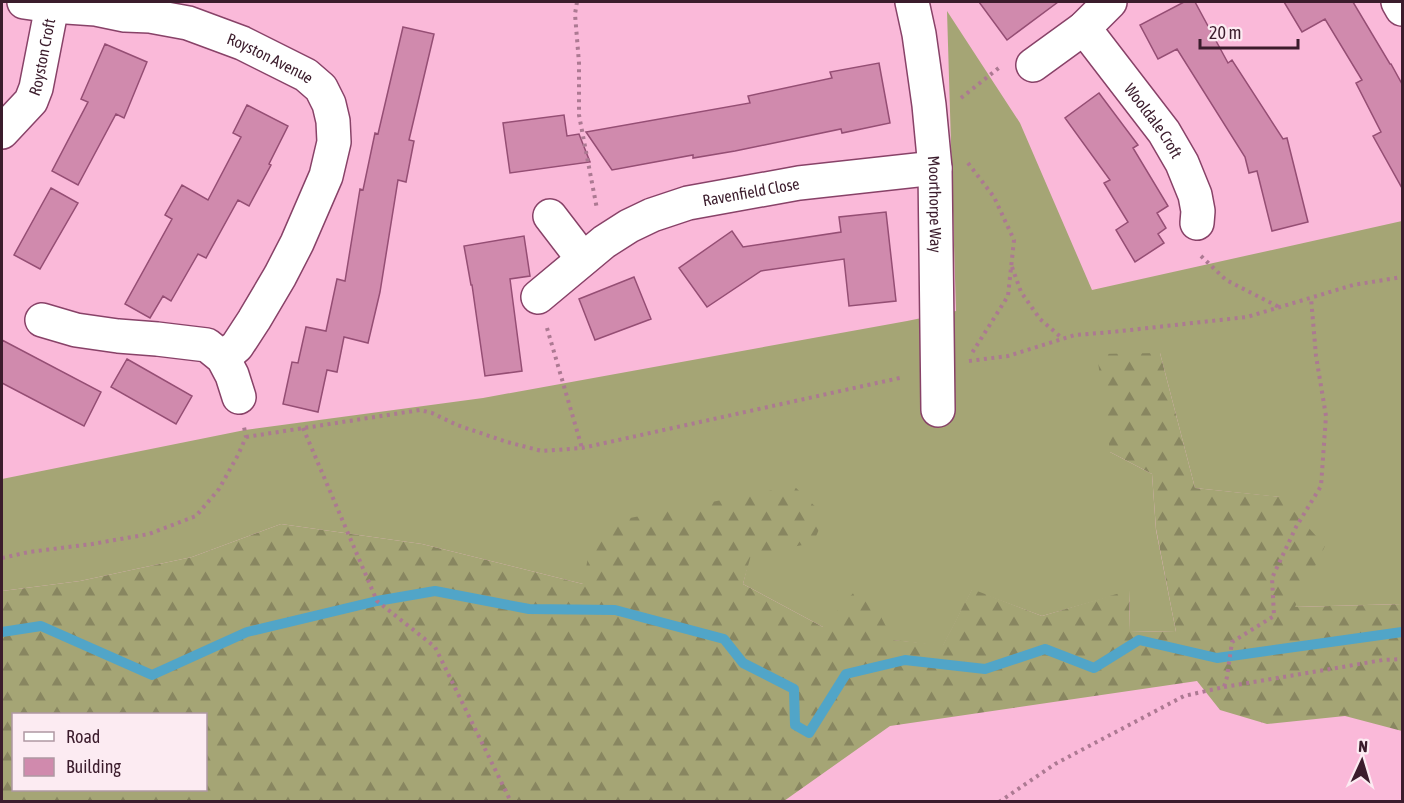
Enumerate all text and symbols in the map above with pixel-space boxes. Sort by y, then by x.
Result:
scale bar [1200,12,1298,50]
street label: Royston Croft [25,17,58,98]
text: 20 m [1209,22,1241,43]
street label: Royston Avenue [225,29,317,86]
street label: Wooldale Croft [1121,80,1186,161]
street label: Moorthorpe Way [925,155,945,253]
street label: Ravenfield Close [701,174,801,209]
legend [12,713,207,791]
text: Road [66,726,100,747]
north arrow [1332,731,1392,791]
text: N [1358,737,1368,755]
text: Building [66,756,121,777]

